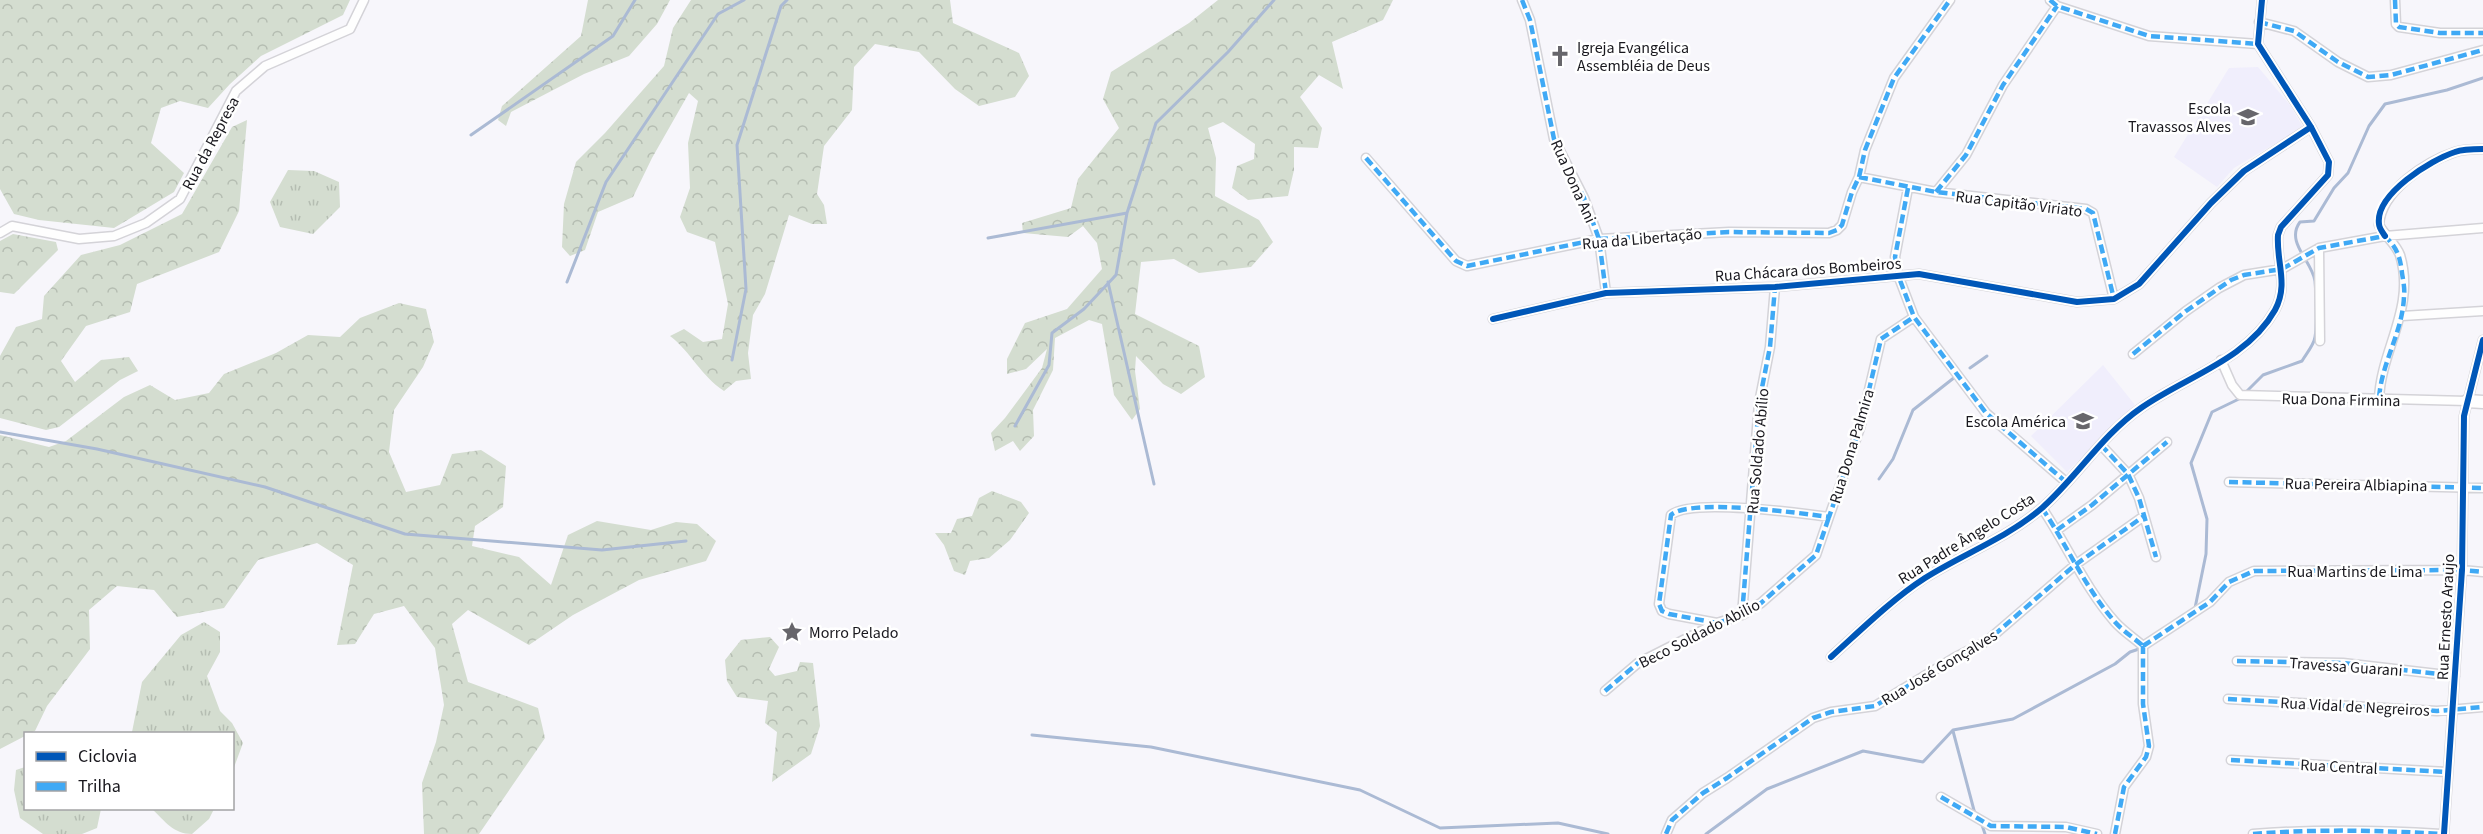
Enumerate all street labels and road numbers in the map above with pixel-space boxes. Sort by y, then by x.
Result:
street label: Rua da Represa [177,93,245,194]
street label: Rua Dona Ani [1545,136,1601,227]
street label: Rua Capitão Viriato [1954,185,2083,223]
street label: Rua da Libertação [1581,223,1703,255]
street label: Rua Chácara dos Bombeiros [1714,252,1902,287]
street label: Rua Dona Palmira [1824,386,1880,506]
street label: Rua Soldado Abílio [1742,387,1774,515]
street label: Rua Dona Firmina [2281,388,2401,412]
street label: Rua Pereira Albiapina [2284,473,2427,497]
street label: Rua Padre Ângelo Costa [1894,488,2039,590]
street label: Rua Ernesto Araujo [2432,553,2460,681]
street label: Rua Martins de Lima [2287,561,2423,583]
street label: Beco Soldado Abilio [1635,594,1764,674]
street label: Rua José Gonçalves [1877,624,2002,711]
street label: Travessa Guarani [2288,652,2403,682]
street label: Rua Vidal de Negreiros [2280,692,2431,722]
street label: Rua Central [2300,754,2378,780]

